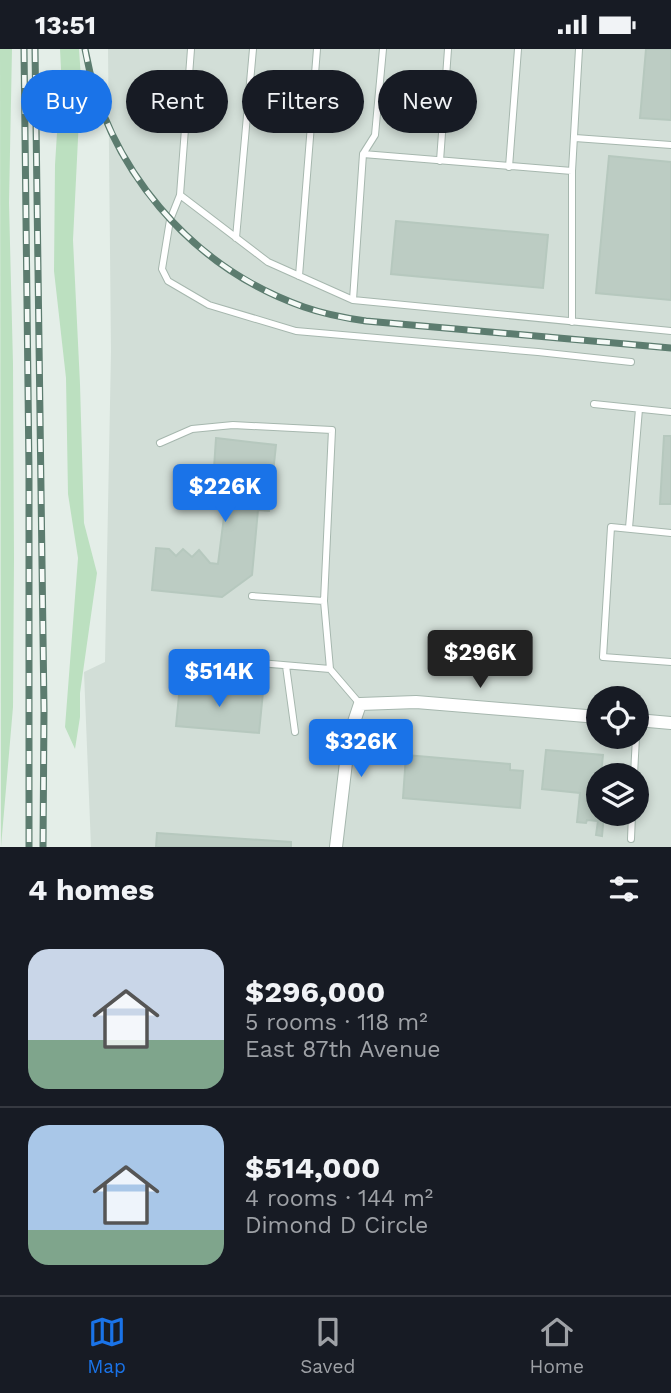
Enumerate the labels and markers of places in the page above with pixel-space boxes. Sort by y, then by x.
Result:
pin: $226K [176,465,274,524]
pin: $296K [431,631,529,690]
pin: $514K [170,649,268,709]
pin: $326K [312,719,410,779]

